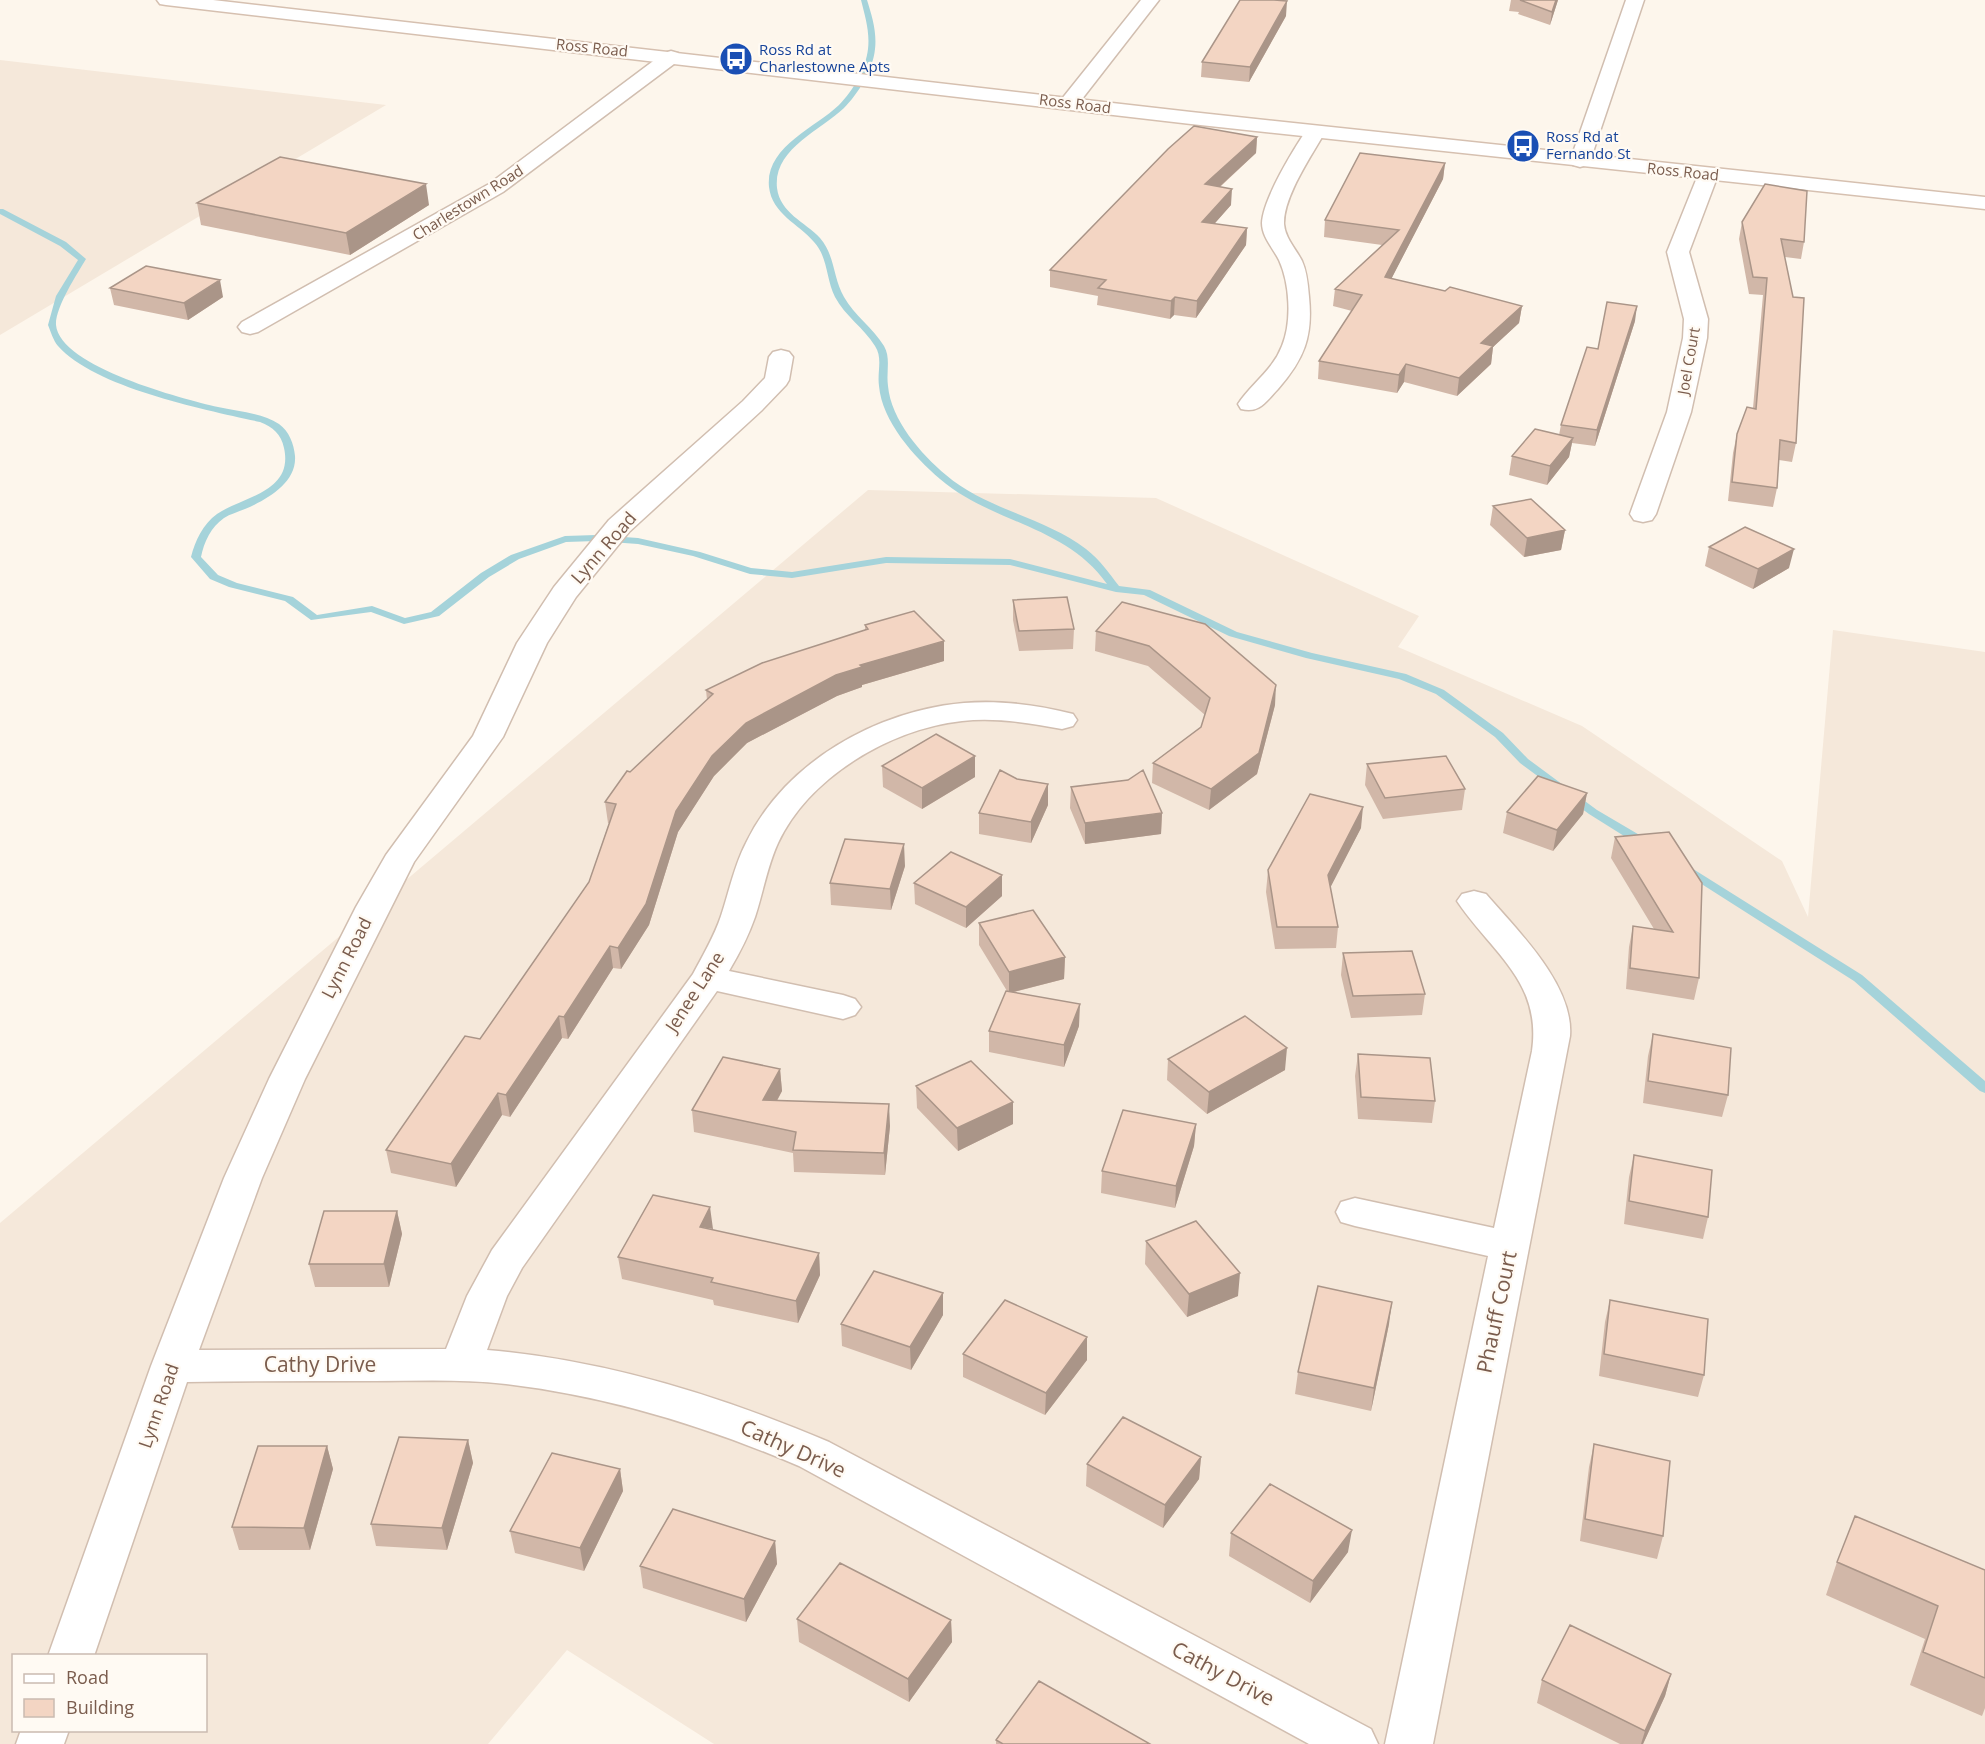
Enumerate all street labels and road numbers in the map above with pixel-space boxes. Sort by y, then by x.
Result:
street label: Ross Road [555,33,629,61]
street label: Ross Road [1038,89,1112,117]
street label: Ross Road [1646,157,1720,185]
street label: Charlestown Road [408,160,527,244]
street label: Joel Court [1672,325,1704,398]
street label: Lynn Road [565,506,641,588]
street label: Lynn Road [315,913,377,1002]
street label: Jenee Lane [658,947,729,1038]
street label: Phauff Court [1469,1248,1523,1376]
street label: Cathy Drive [264,1350,376,1378]
street label: Lynn Road [132,1360,184,1451]
street label: Cathy Drive [736,1412,851,1484]
street label: Cathy Drive [1167,1634,1280,1712]

